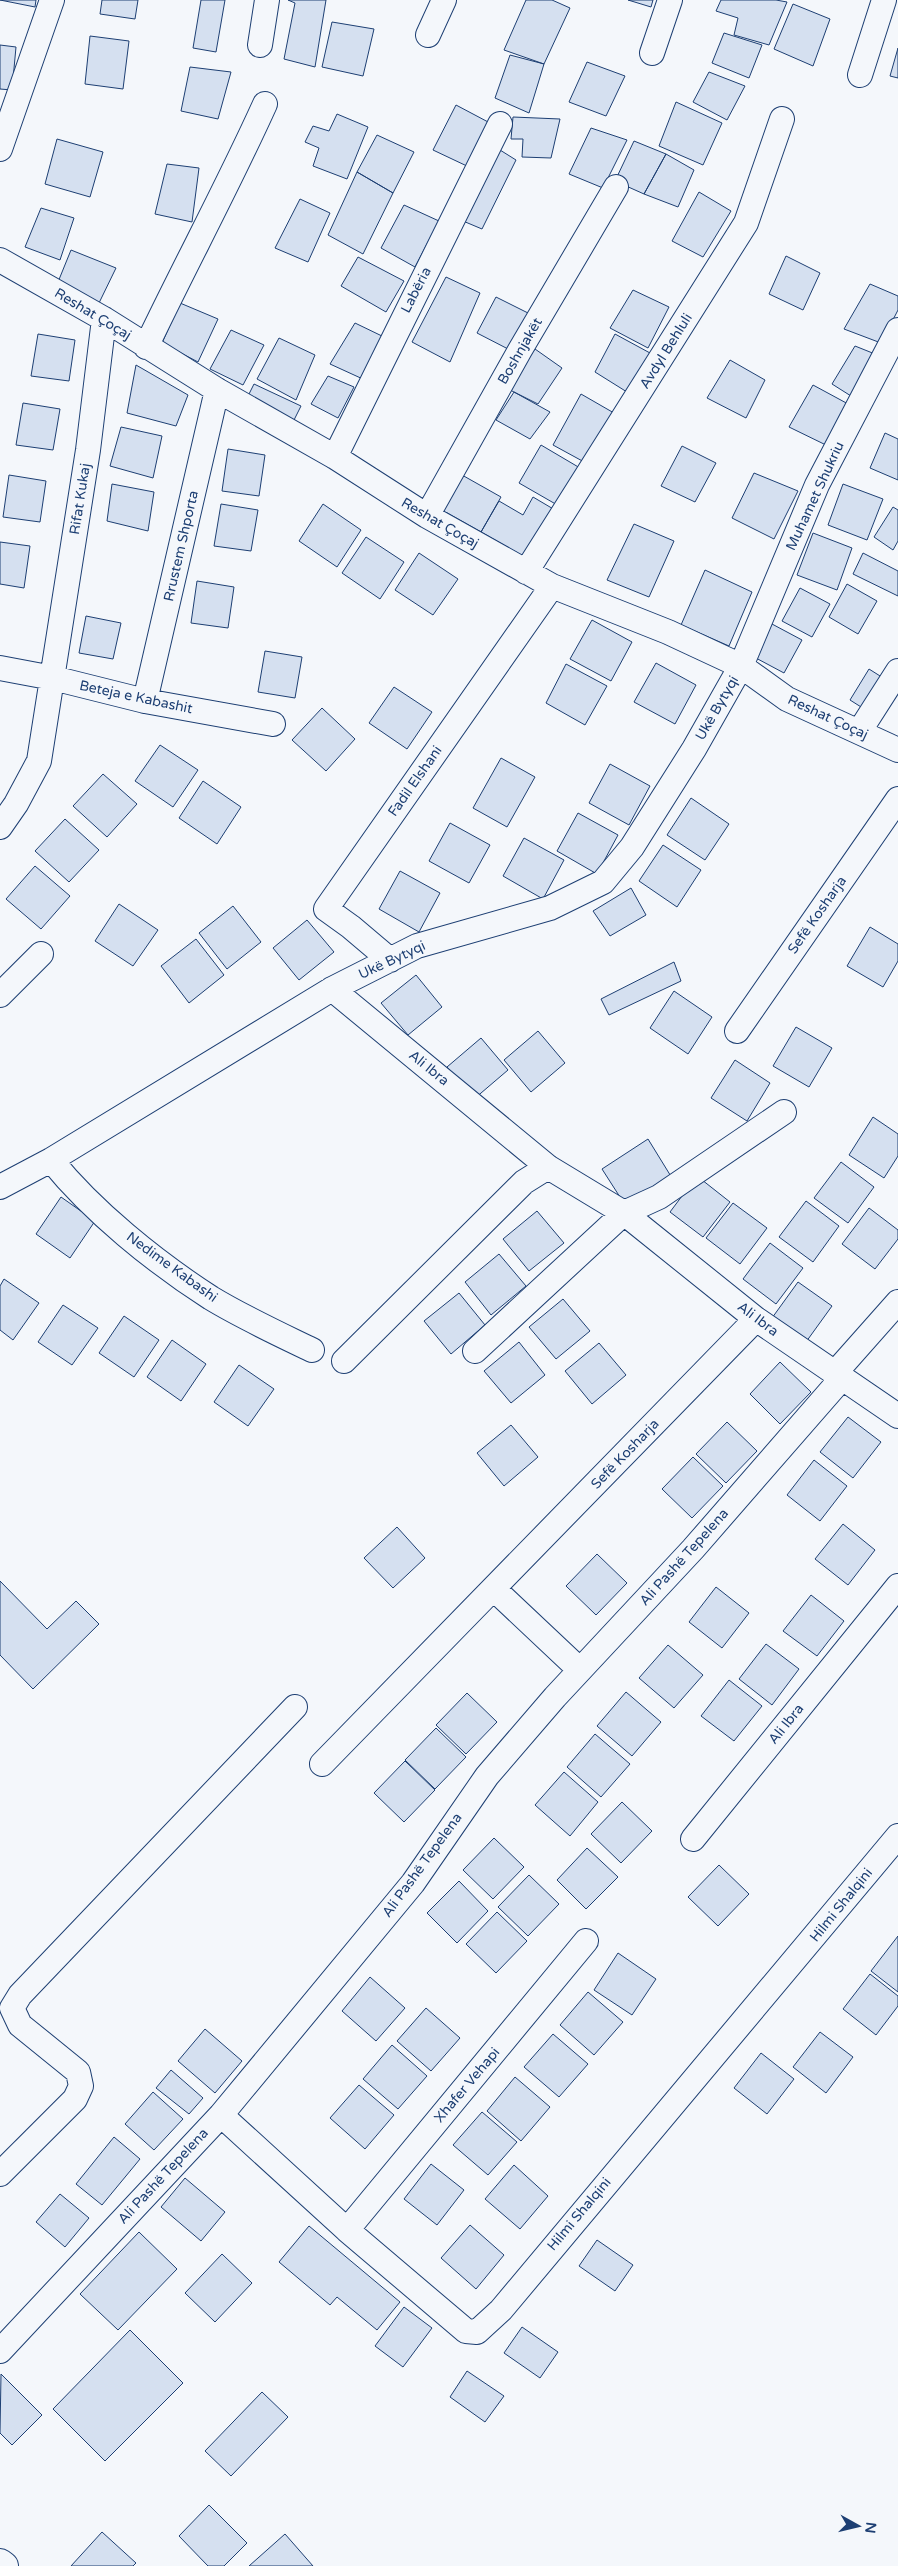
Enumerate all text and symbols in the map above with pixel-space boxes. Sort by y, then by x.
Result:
street label: Labëria [397,264,435,316]
street label: Reshat Çoçaj [51,284,135,344]
street label: Avdyl Behluli [636,310,696,392]
street label: Boshnjakët [494,314,546,387]
street label: Muhamet Shukriu [782,439,848,553]
street label: Rifat Kukaj [66,462,94,536]
street label: Rrustem Shporta [160,489,202,603]
street label: Reshat Çoçaj [398,494,482,552]
street label: Ukë Bytyqi [692,673,742,743]
street label: Beteja e Kabashit [78,677,195,717]
street label: Reshat Çoçaj [785,691,871,743]
street label: Fadil Elshani [384,742,446,820]
street label: Sefë Kosharja [784,873,850,957]
street label: Ukë Bytyqi [356,937,428,983]
street label: Ali Ibra [405,1047,453,1089]
street label: Nedime Kabashi [123,1228,221,1306]
street label: Ali Ibra [734,1298,782,1340]
street label: Sefë Kosharja [587,1415,663,1493]
street label: Ali Pashë Tepelena [636,1505,732,1609]
street label: Ali Ibra [765,1700,807,1748]
street label: Ali Pashë Tepelena [378,1810,466,1920]
street label: Hilmi Shalqini [806,1865,876,1945]
street label: Xhafer Vehapi [431,2044,503,2126]
street label: Ali Pashë Tepelena [114,2125,212,2227]
street label: Hilmi Shalqini [544,2174,614,2254]
north arrow [833,2501,883,2551]
text: N [861,2521,880,2534]

